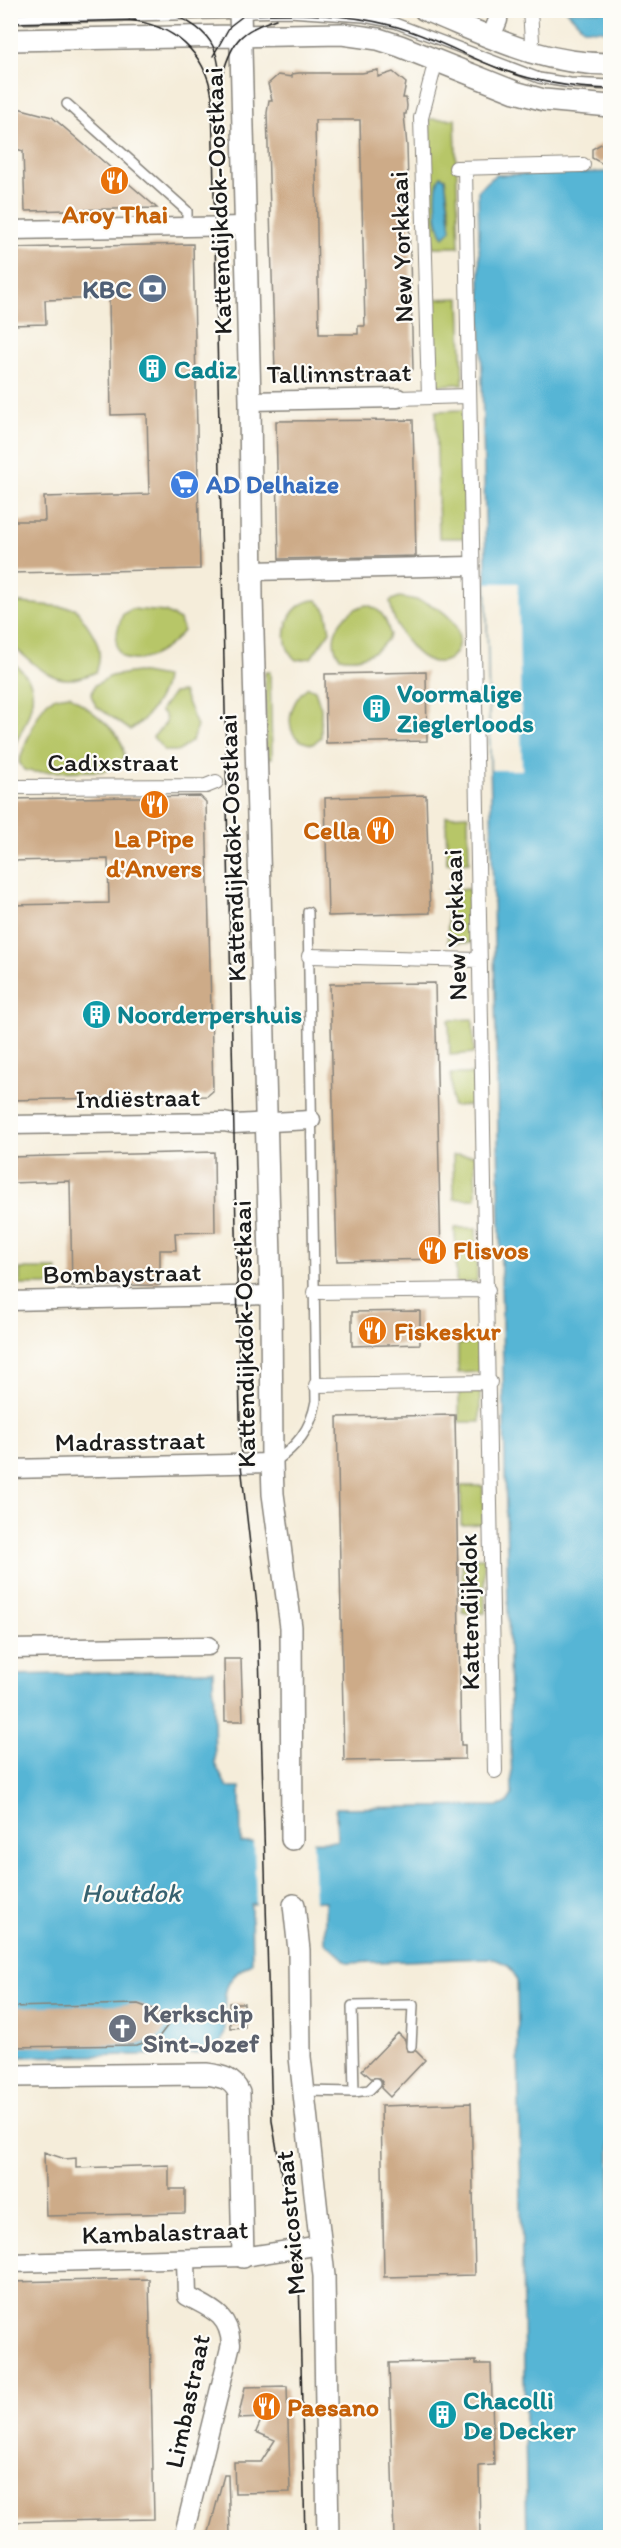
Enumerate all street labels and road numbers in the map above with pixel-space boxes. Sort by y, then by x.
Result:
street label: Kattendijkdok-Oostkaai [197,67,239,335]
street label: New Yorkkaai [382,171,420,323]
street label: Tallinnstraat [266,356,412,390]
street label: Kattendijkdok-Oostkaai [211,714,253,982]
street label: Cadixstraat [47,746,179,778]
street label: New Yorkkaai [436,849,474,1001]
street label: Indiëstraat [75,1081,201,1115]
street label: Kattendijkdok-Oostkaai [226,1200,262,1468]
street label: Bombaystraat [42,1256,202,1290]
street label: Madrasstraat [54,1424,206,1458]
street label: Kattendijkdok [452,1533,486,1691]
street label: Mexicostraat [268,2149,312,2297]
street label: Kambalastraat [81,2213,249,2251]
street label: Limbastraat [157,2331,217,2471]

